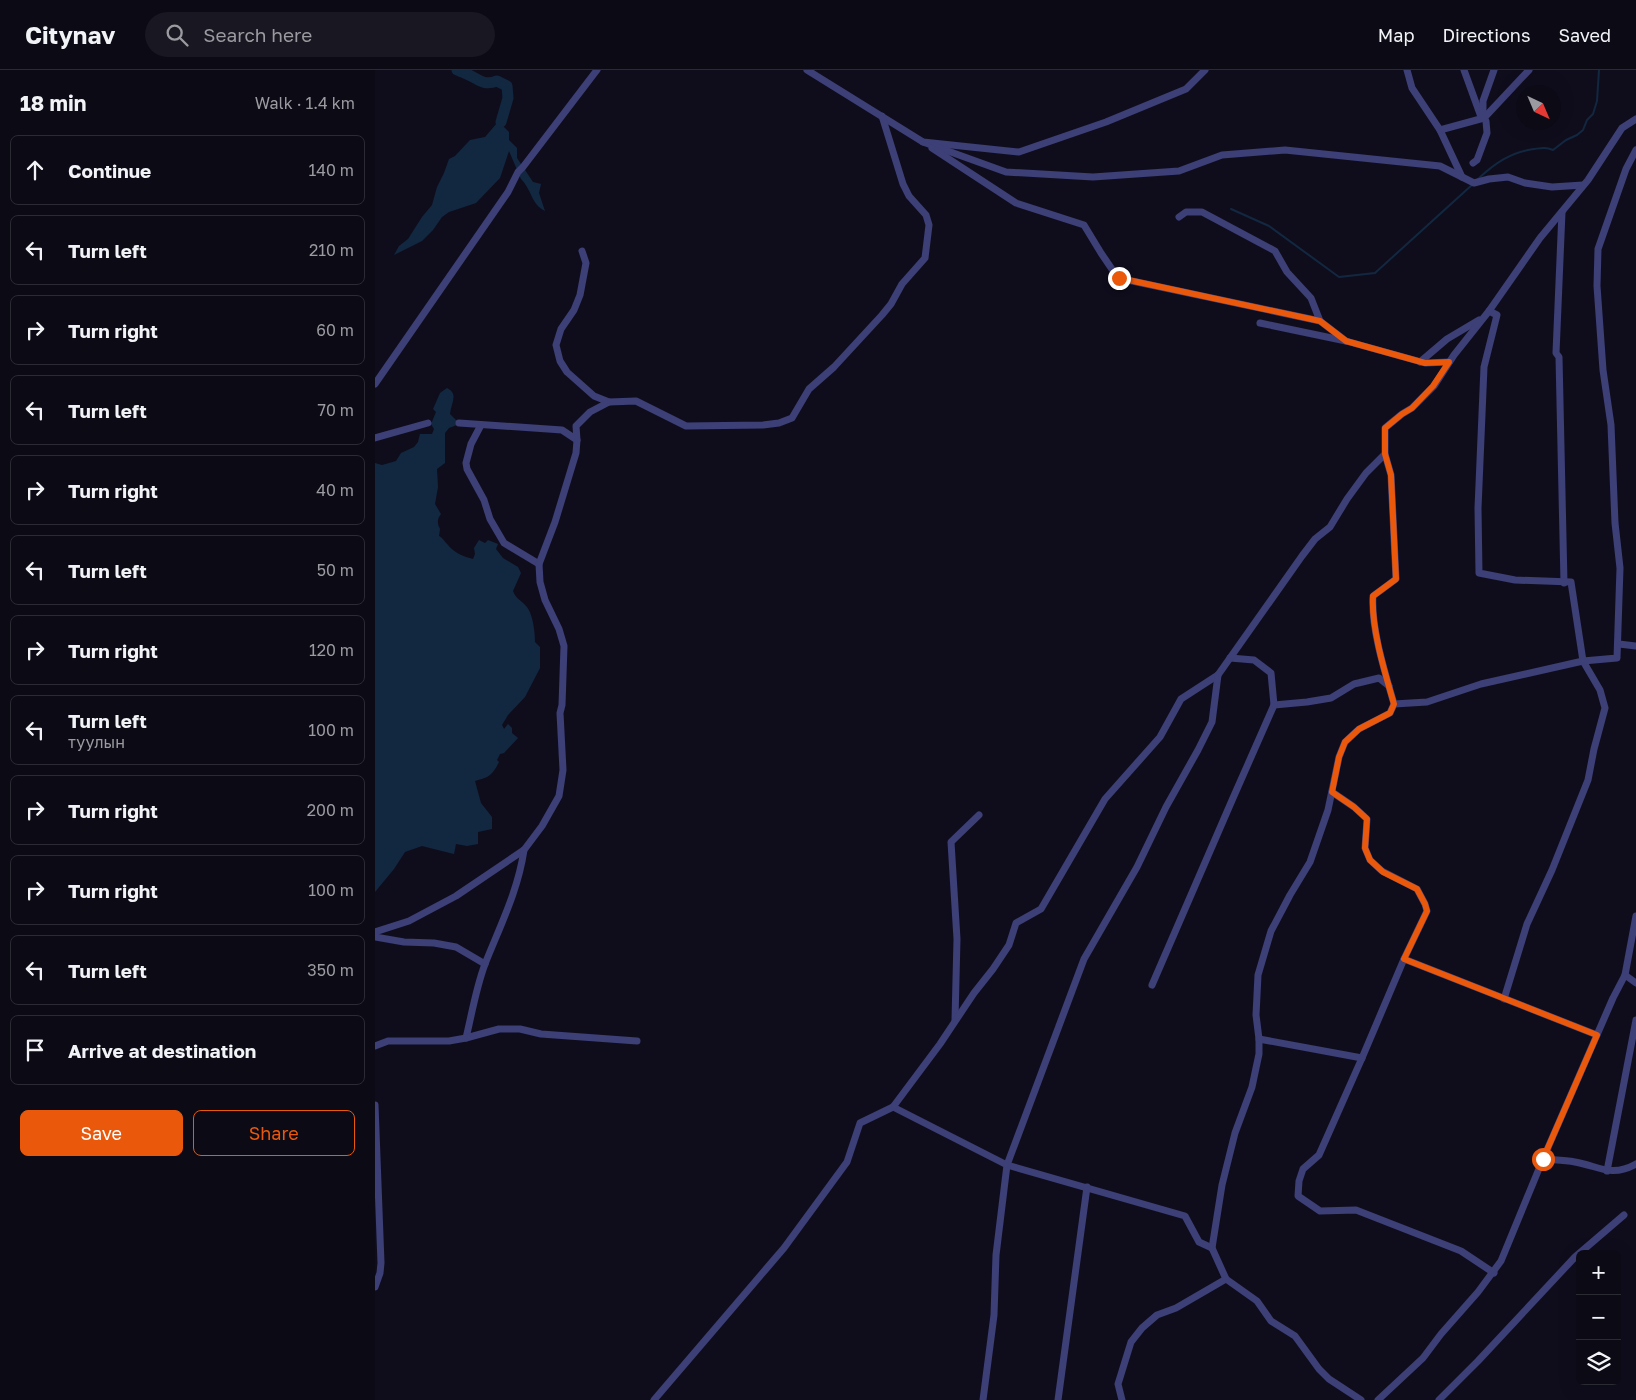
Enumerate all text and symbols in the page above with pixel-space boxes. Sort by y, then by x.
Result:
search box [145,12,495,57]
text: Citynav [25,20,115,49]
icon: search [163,21,191,49]
text: Search here [203,23,312,46]
text: Map [1378,24,1414,46]
text: Directions [1442,24,1530,46]
text: Saved [1558,24,1611,46]
north arrow [1516,85,1561,130]
text: 18 min [20,90,86,116]
text: Walk · 1.4 km [255,93,355,113]
icon: ahead [21,156,49,184]
text: Continue [68,159,151,182]
text: 140 m [308,160,354,180]
icon: left [21,236,49,264]
text: Turn left [68,239,147,262]
text: 210 m [309,240,354,260]
route end [1108,267,1131,290]
icon: right [21,316,49,344]
text: Turn right [68,319,158,342]
text: 60 m [316,320,354,340]
icon: left [21,396,49,424]
text: Turn left [68,399,147,422]
text: 70 m [317,400,354,420]
icon: right [21,476,49,504]
text: Turn right [68,479,158,502]
text: 40 m [316,480,354,500]
icon: left [21,556,49,584]
text: Turn left [68,559,147,582]
text: 50 m [317,560,354,580]
icon: right [21,636,49,664]
text: Turn right [68,639,158,662]
text: 120 m [309,640,354,660]
text: Turn left [68,709,147,732]
icon: left [21,716,49,744]
text: 100 m [308,720,354,740]
text: туулын [68,732,125,752]
icon: right [21,796,49,824]
text: Turn right [68,799,158,822]
text: 200 m [307,800,354,820]
icon: right [21,876,49,904]
text: Turn right [68,879,158,902]
text: 100 m [308,880,354,900]
icon: left [21,956,49,984]
text: Turn left [68,959,147,982]
text: 350 m [307,960,354,980]
icon: arrive [21,1036,49,1064]
text: Arrive at destination [68,1039,256,1062]
button: Save [20,1110,183,1156]
button: Share [193,1110,355,1156]
route start [1532,1148,1555,1171]
map controls [1576,1250,1621,1385]
button: + [1576,1250,1621,1295]
button: − [1576,1295,1621,1340]
button: layers [1576,1340,1621,1385]

